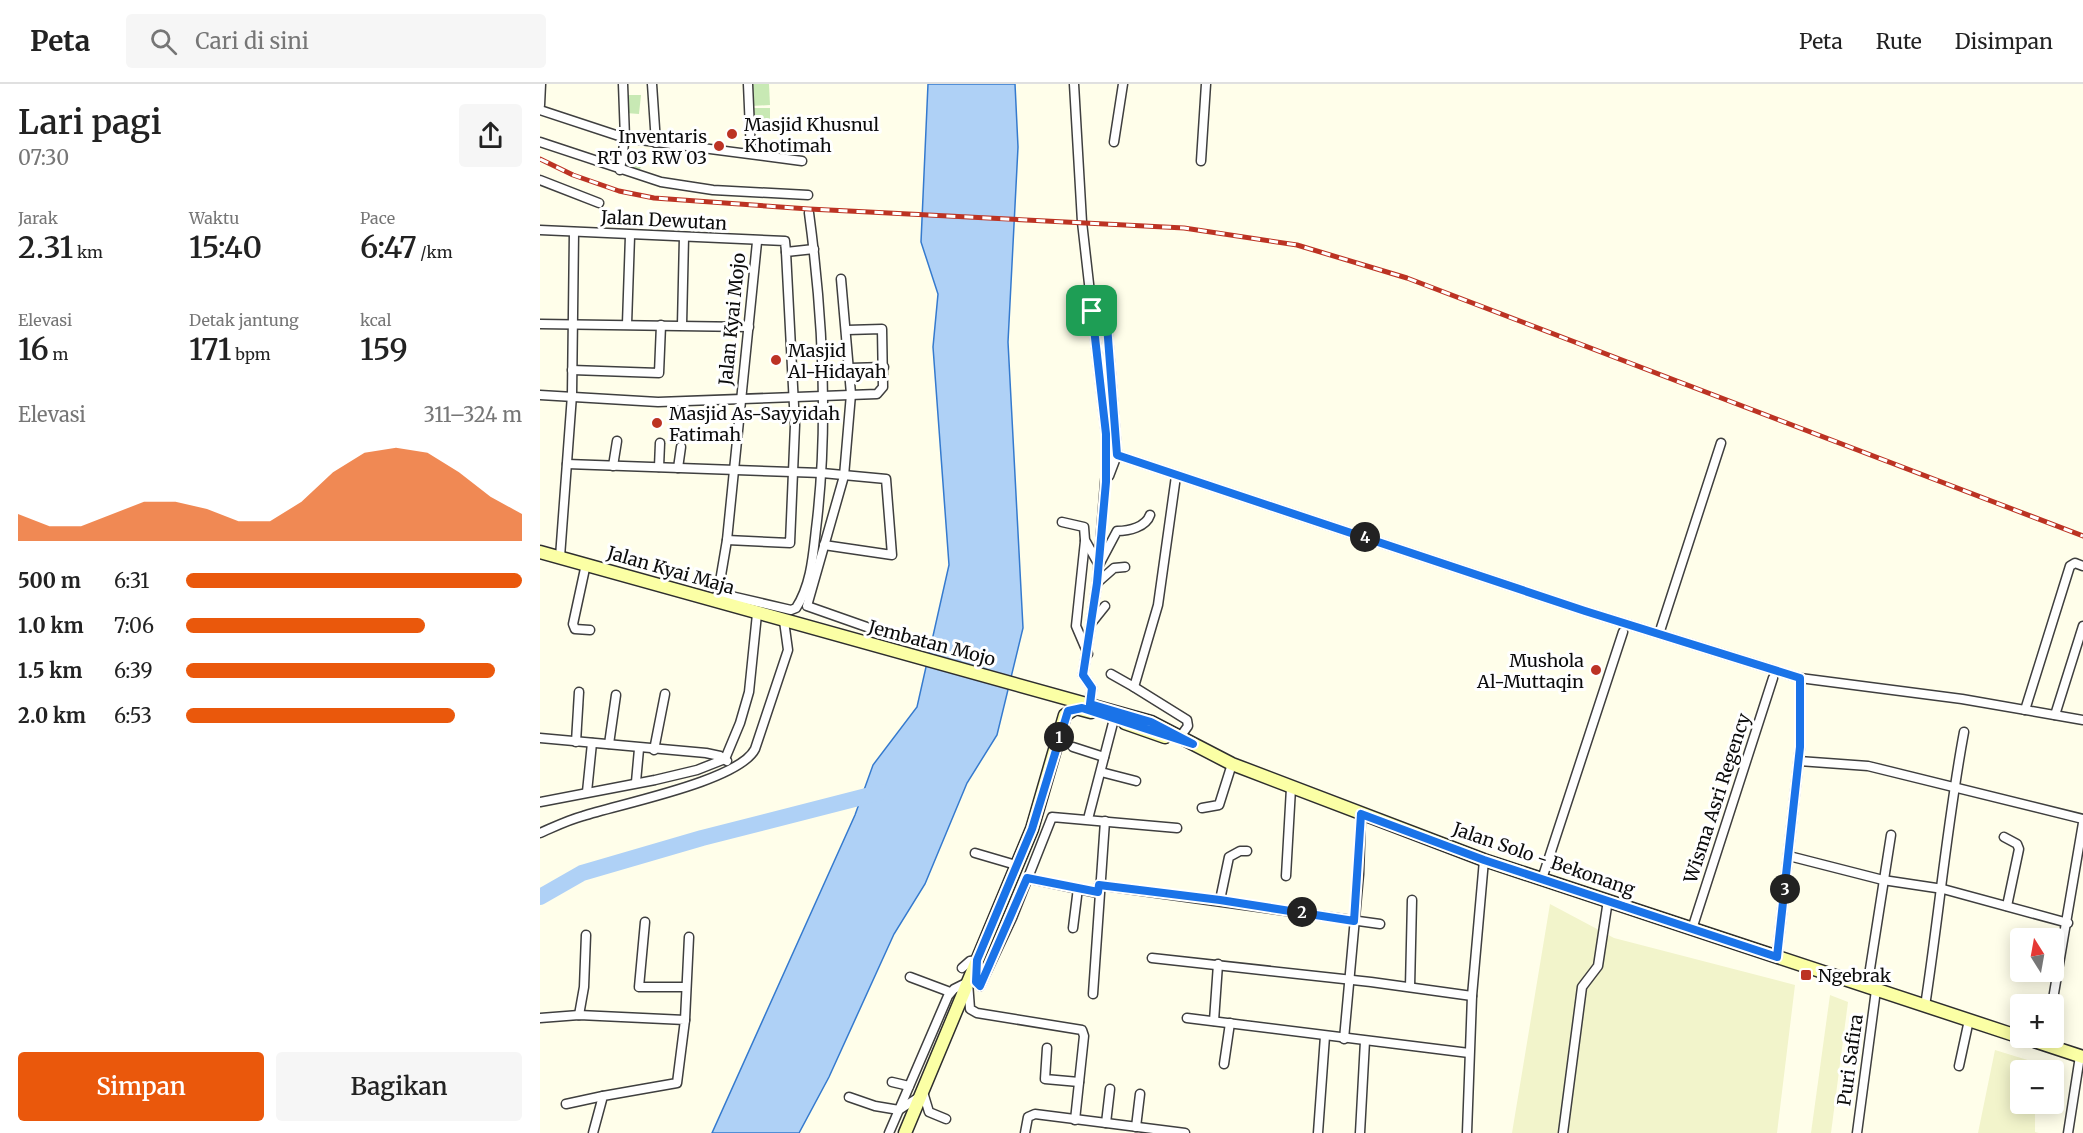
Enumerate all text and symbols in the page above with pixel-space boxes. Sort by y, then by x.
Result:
search box [126,14,546,68]
text: Peta [30,23,90,59]
icon: search [147,25,180,58]
text: Cari di sini [195,27,309,55]
text: Peta [1799,28,1843,55]
text: Rute [1876,28,1922,55]
text: Disimpan [1955,28,2053,55]
text: Lari pagi [18,102,162,143]
button: share [459,104,522,167]
place label: Masjid Khusnul Khotimah [744,113,880,157]
place label: Inventaris RT 03 RW 03 [597,125,707,169]
marker: Masjid Khusnul Khotimah [725,127,739,141]
marker: Inventaris RT 03 RW 03 [712,139,726,153]
text: 07:30 [18,145,69,170]
street label: Jalan Dewutan [599,205,728,235]
text: Jarak [18,208,58,228]
text: Waktu [189,208,239,228]
text: Pace [360,208,395,228]
text: 2.31 [18,228,73,266]
text: 15:40 [189,228,262,266]
text: 6:47 [360,228,417,266]
text: km [73,242,103,262]
text: /km [417,242,453,262]
street label: Jalan Kyai Mojo [713,252,750,387]
pin [1066,285,1117,336]
icon: arrive [1075,294,1108,327]
text: Elevasi [18,310,72,330]
text: Detak jantung [189,310,299,330]
text: kcal [360,310,391,330]
text: 16 [18,330,49,368]
text: 171 [189,330,231,368]
text: 159 [360,330,408,368]
place label: Masjid Al-Hidayah [787,339,887,383]
text: m [49,344,68,364]
text: bpm [231,344,271,364]
marker: Masjid Al-Hidayah [769,353,783,367]
text: Elevasi [18,402,86,427]
text: 311–324 m [424,402,522,427]
place label: Masjid As-Sayyidah Fatimah [669,402,840,446]
marker: Masjid As-Sayyidah Fatimah [650,416,664,430]
pin: 4 [1350,522,1380,552]
text: 4 [1360,527,1370,547]
street label: Jalan Kyai Maja [604,541,738,599]
text: 500 m [18,568,81,593]
text: 6:31 [114,568,149,593]
text: 1.0 km [18,613,84,638]
text: 7:06 [114,613,154,638]
street label: Jembatan Mojo [865,615,998,671]
place label: Mushola Al-Muttaqin [1476,649,1584,693]
text: 1.5 km [18,658,82,683]
text: 6:39 [114,658,153,683]
marker: Mushola Al-Muttaqin [1589,663,1603,677]
text: 2.0 km [18,703,86,728]
text: 6:53 [114,703,152,728]
street label: Wisma Asri Regency [1678,710,1755,887]
pin: 1 [1044,722,1074,752]
text: 1 [1055,727,1063,747]
street label: Jalan Solo - Bekonang [1449,817,1638,901]
pin: 3 [1770,874,1800,904]
text: 3 [1780,879,1790,899]
pin: 2 [1287,897,1317,927]
text: 2 [1297,902,1307,922]
north arrow [2010,928,2064,982]
map controls [2010,928,2064,1114]
place label: Ngebrak [1818,964,1892,987]
marker: Ngebrak [1799,968,1813,982]
button: + [2010,994,2064,1048]
street label: Puri Safira [1832,1012,1868,1107]
button: Simpan [18,1052,264,1121]
button: Bagikan [276,1052,522,1121]
button: − [2010,1060,2064,1114]

